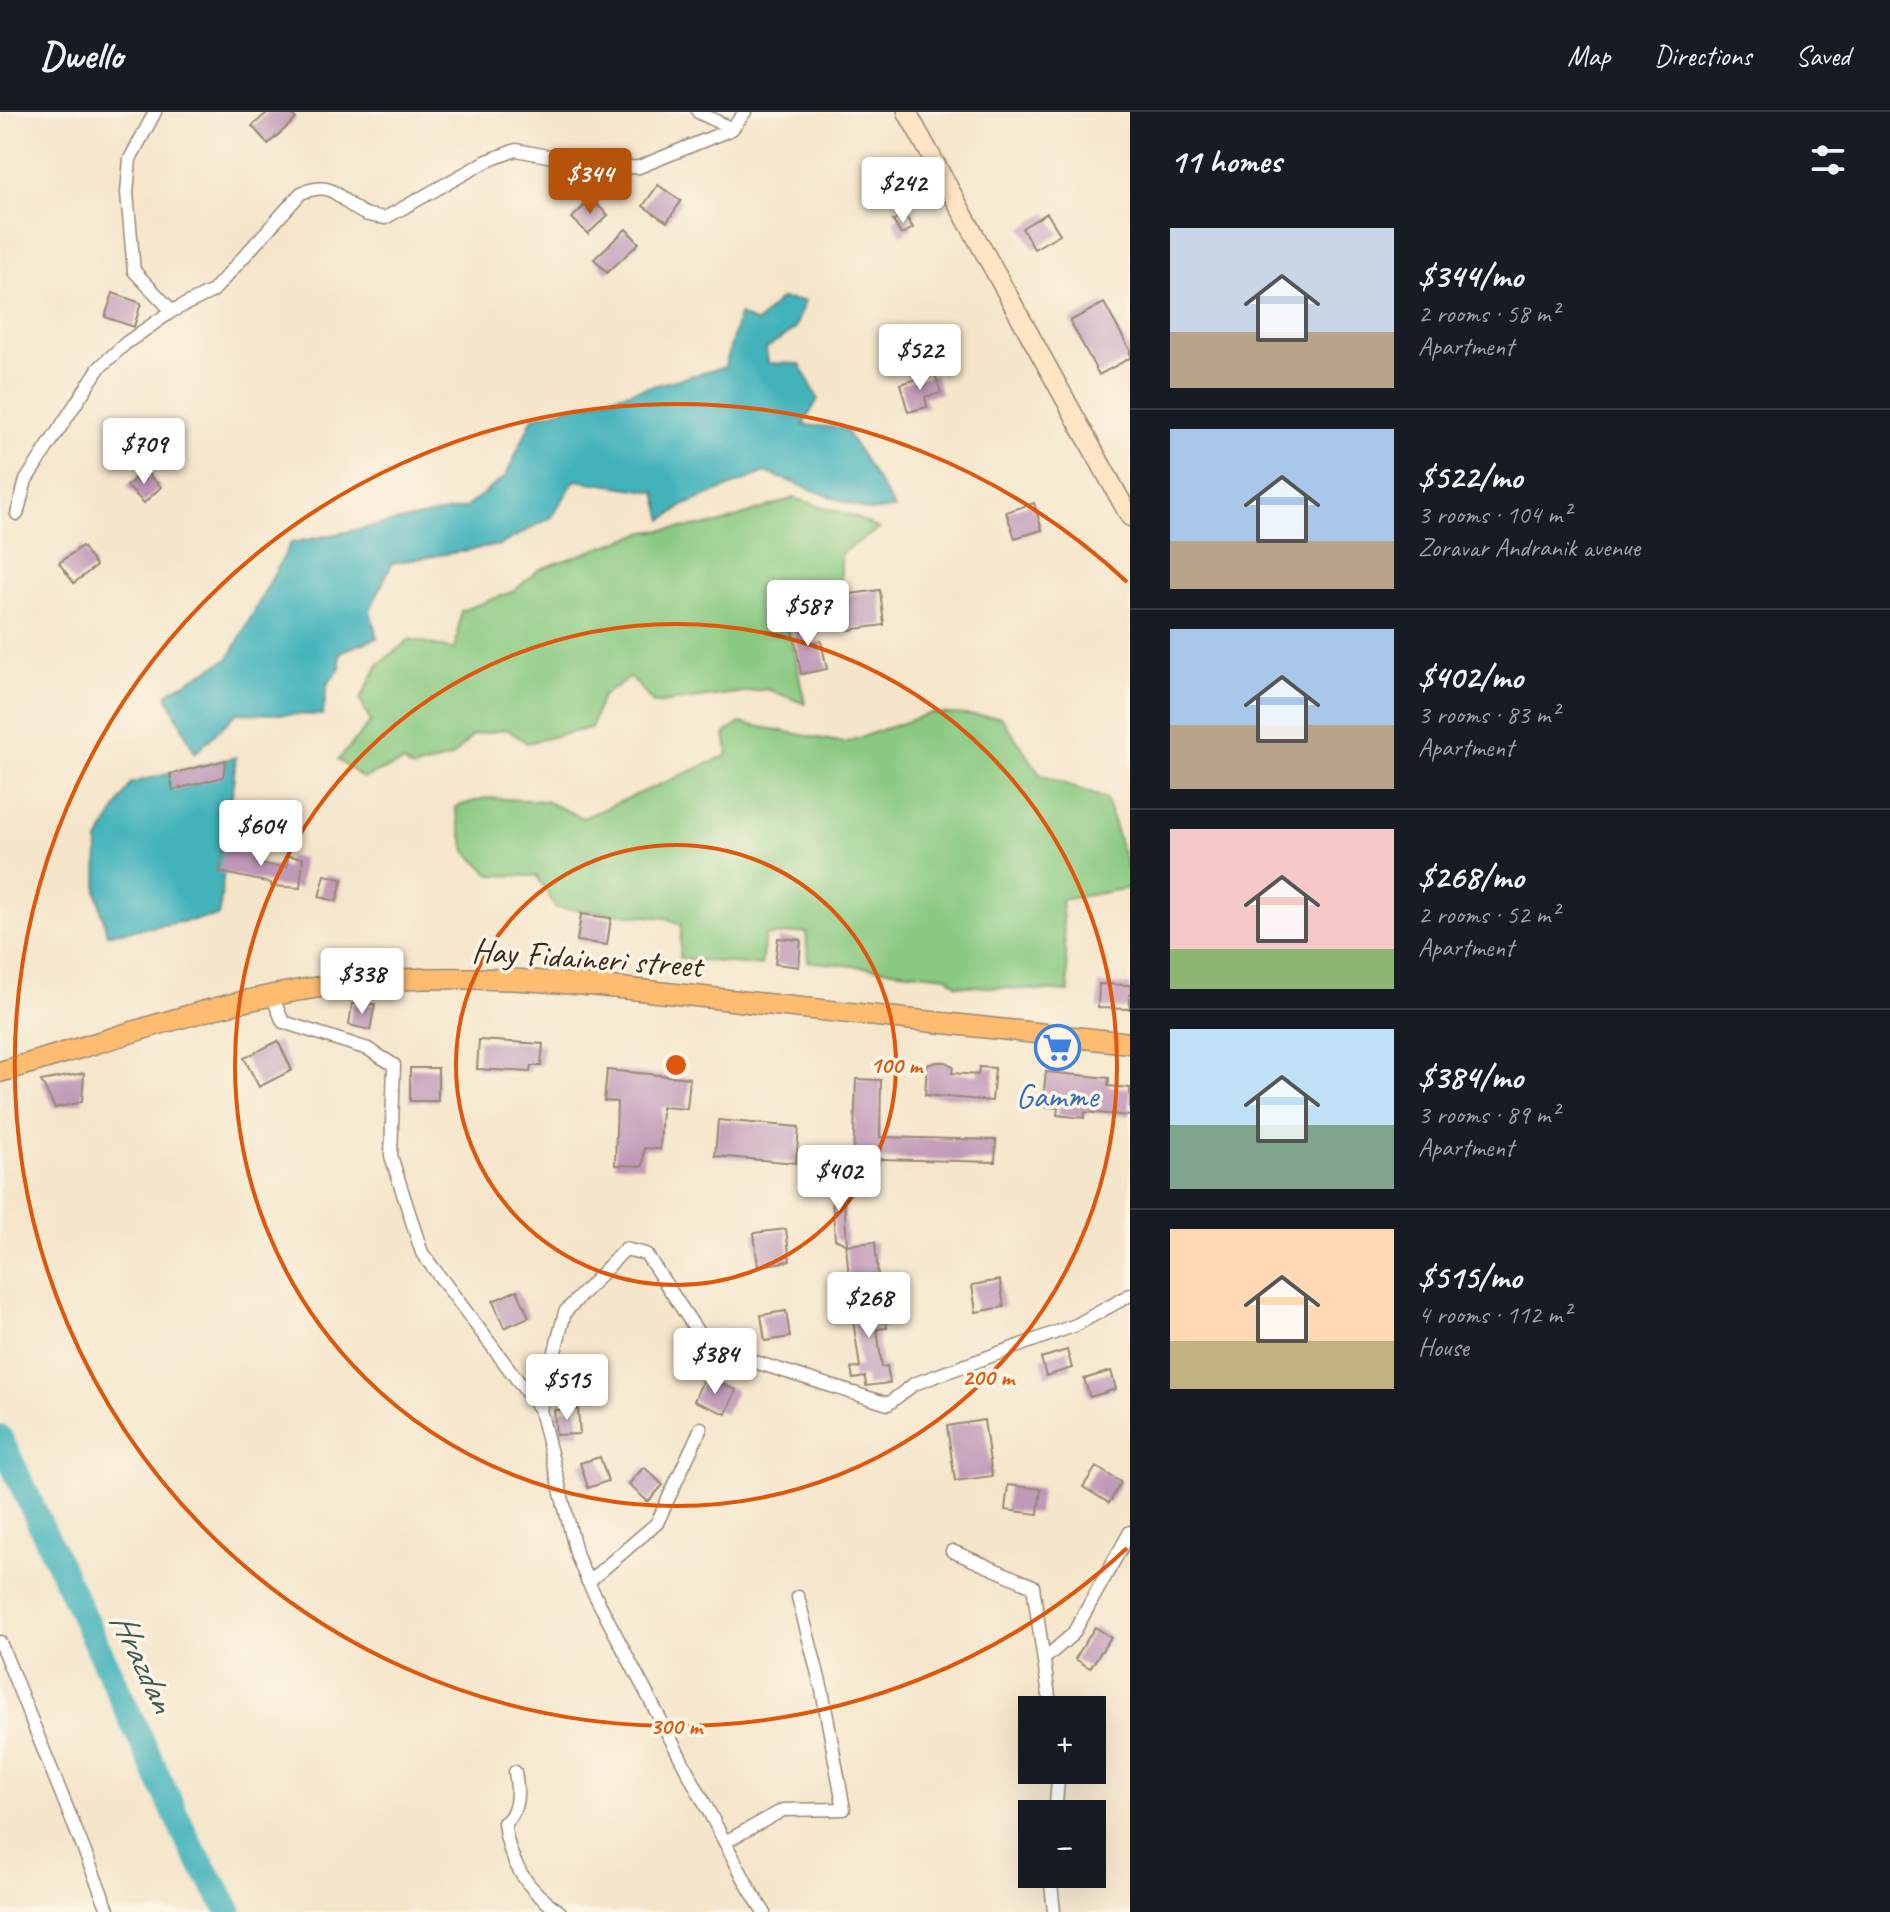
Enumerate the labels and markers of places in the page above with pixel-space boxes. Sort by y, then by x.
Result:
pin: $344 [543,148,637,216]
pin: $242 [856,157,950,225]
pin: $522 [873,324,967,392]
pin: $709 [97,418,191,486]
pin: $587 [761,580,855,648]
pin: $604 [214,800,308,868]
pin: $338 [315,948,409,1016]
supermarket icon: Gamme [1033,1023,1081,1071]
centre of rings [662,1051,690,1079]
place label: Gamme [1016,1074,1100,1117]
pin: $402 [792,1145,886,1213]
pin: $268 [822,1272,916,1340]
pin: $384 [668,1328,762,1396]
pin: $515 [520,1354,614,1422]

